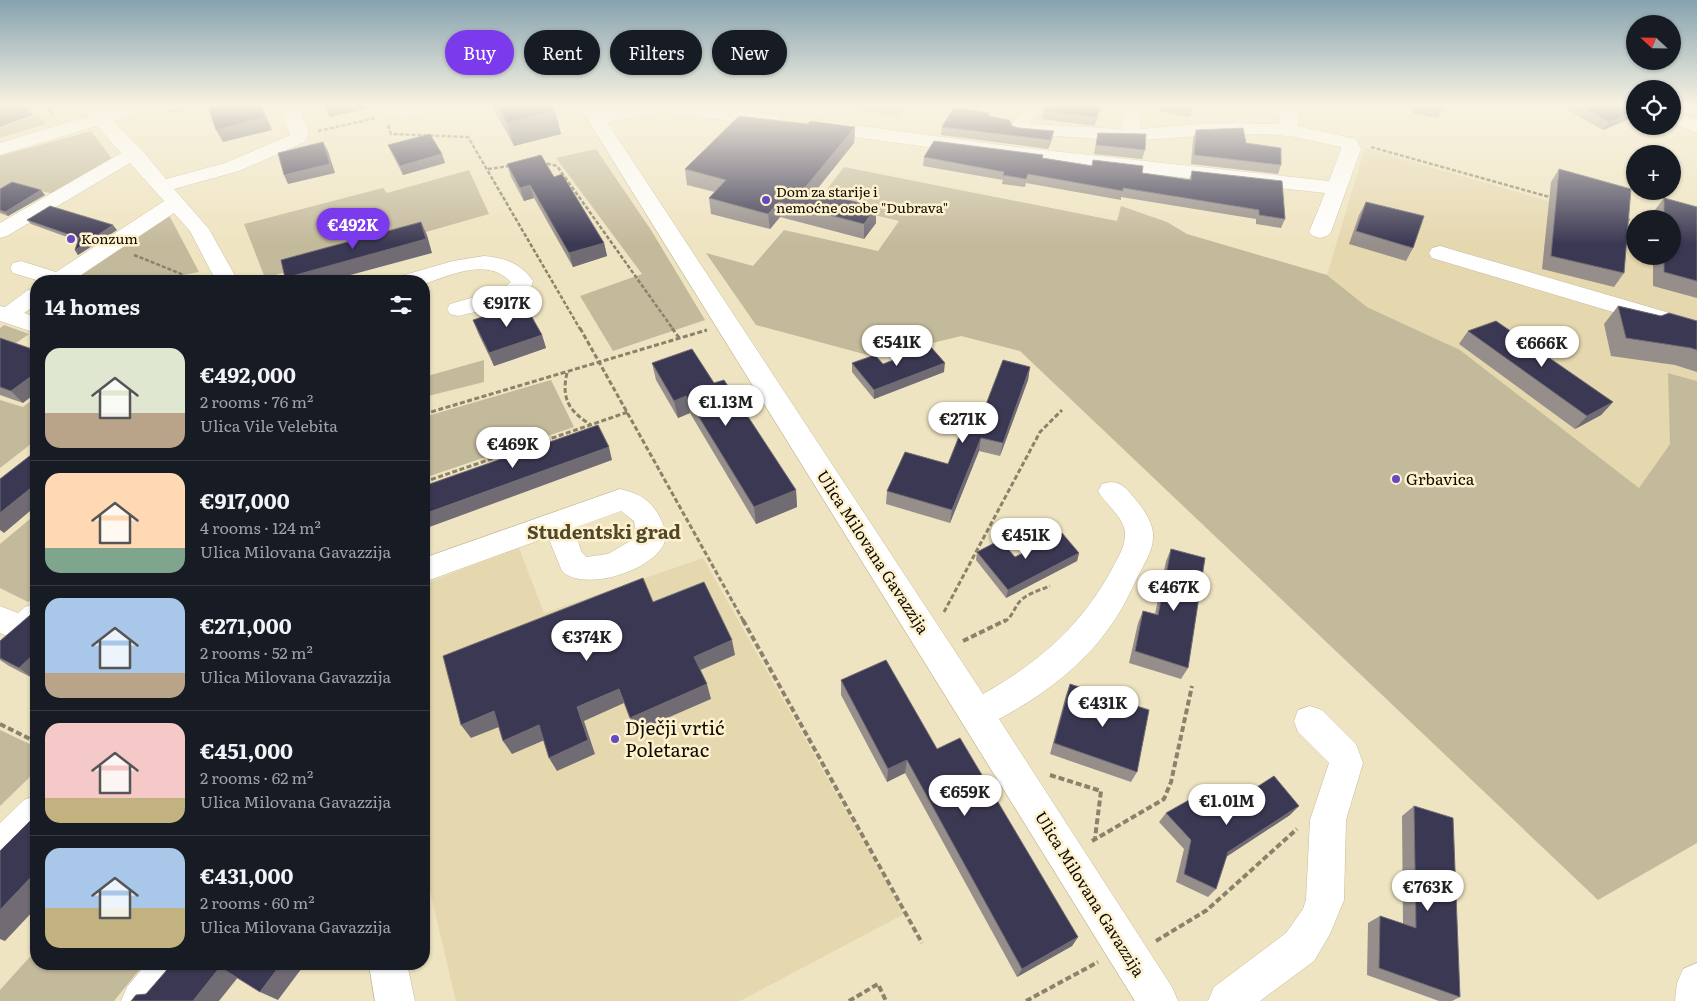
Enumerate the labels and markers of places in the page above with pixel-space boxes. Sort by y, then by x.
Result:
place label: Dom za starije i nemoćne osobe "Dubrava" [776,181,948,217]
marker: Dom za starije i nemoćne osobe "Dubrava" [760,194,772,206]
pin: €492K [318,208,388,250]
place label: Konzum [81,228,138,248]
marker: Konzum [65,233,77,245]
pin: €917K [472,286,542,328]
pin: €541K [862,324,932,367]
pin: €666K [1507,326,1577,368]
pin: €1.13M [685,384,767,427]
pin: €271K [928,402,998,444]
pin: €469K [478,426,548,469]
place label: Grbavica [1406,466,1475,490]
marker: Grbavica [1390,473,1402,485]
pin: €451K [991,518,1061,560]
pin: €467K [1139,570,1209,612]
pin: €374K [552,620,622,662]
pin: €431K [1068,686,1138,728]
place label: Dječji vrtić Poletarac [625,713,724,763]
marker: Dječji vrtić Poletarac [609,733,621,745]
pin: €659K [930,774,1000,817]
pin: €1.01M [1186,784,1268,826]
pin: €763K [1393,870,1463,912]

